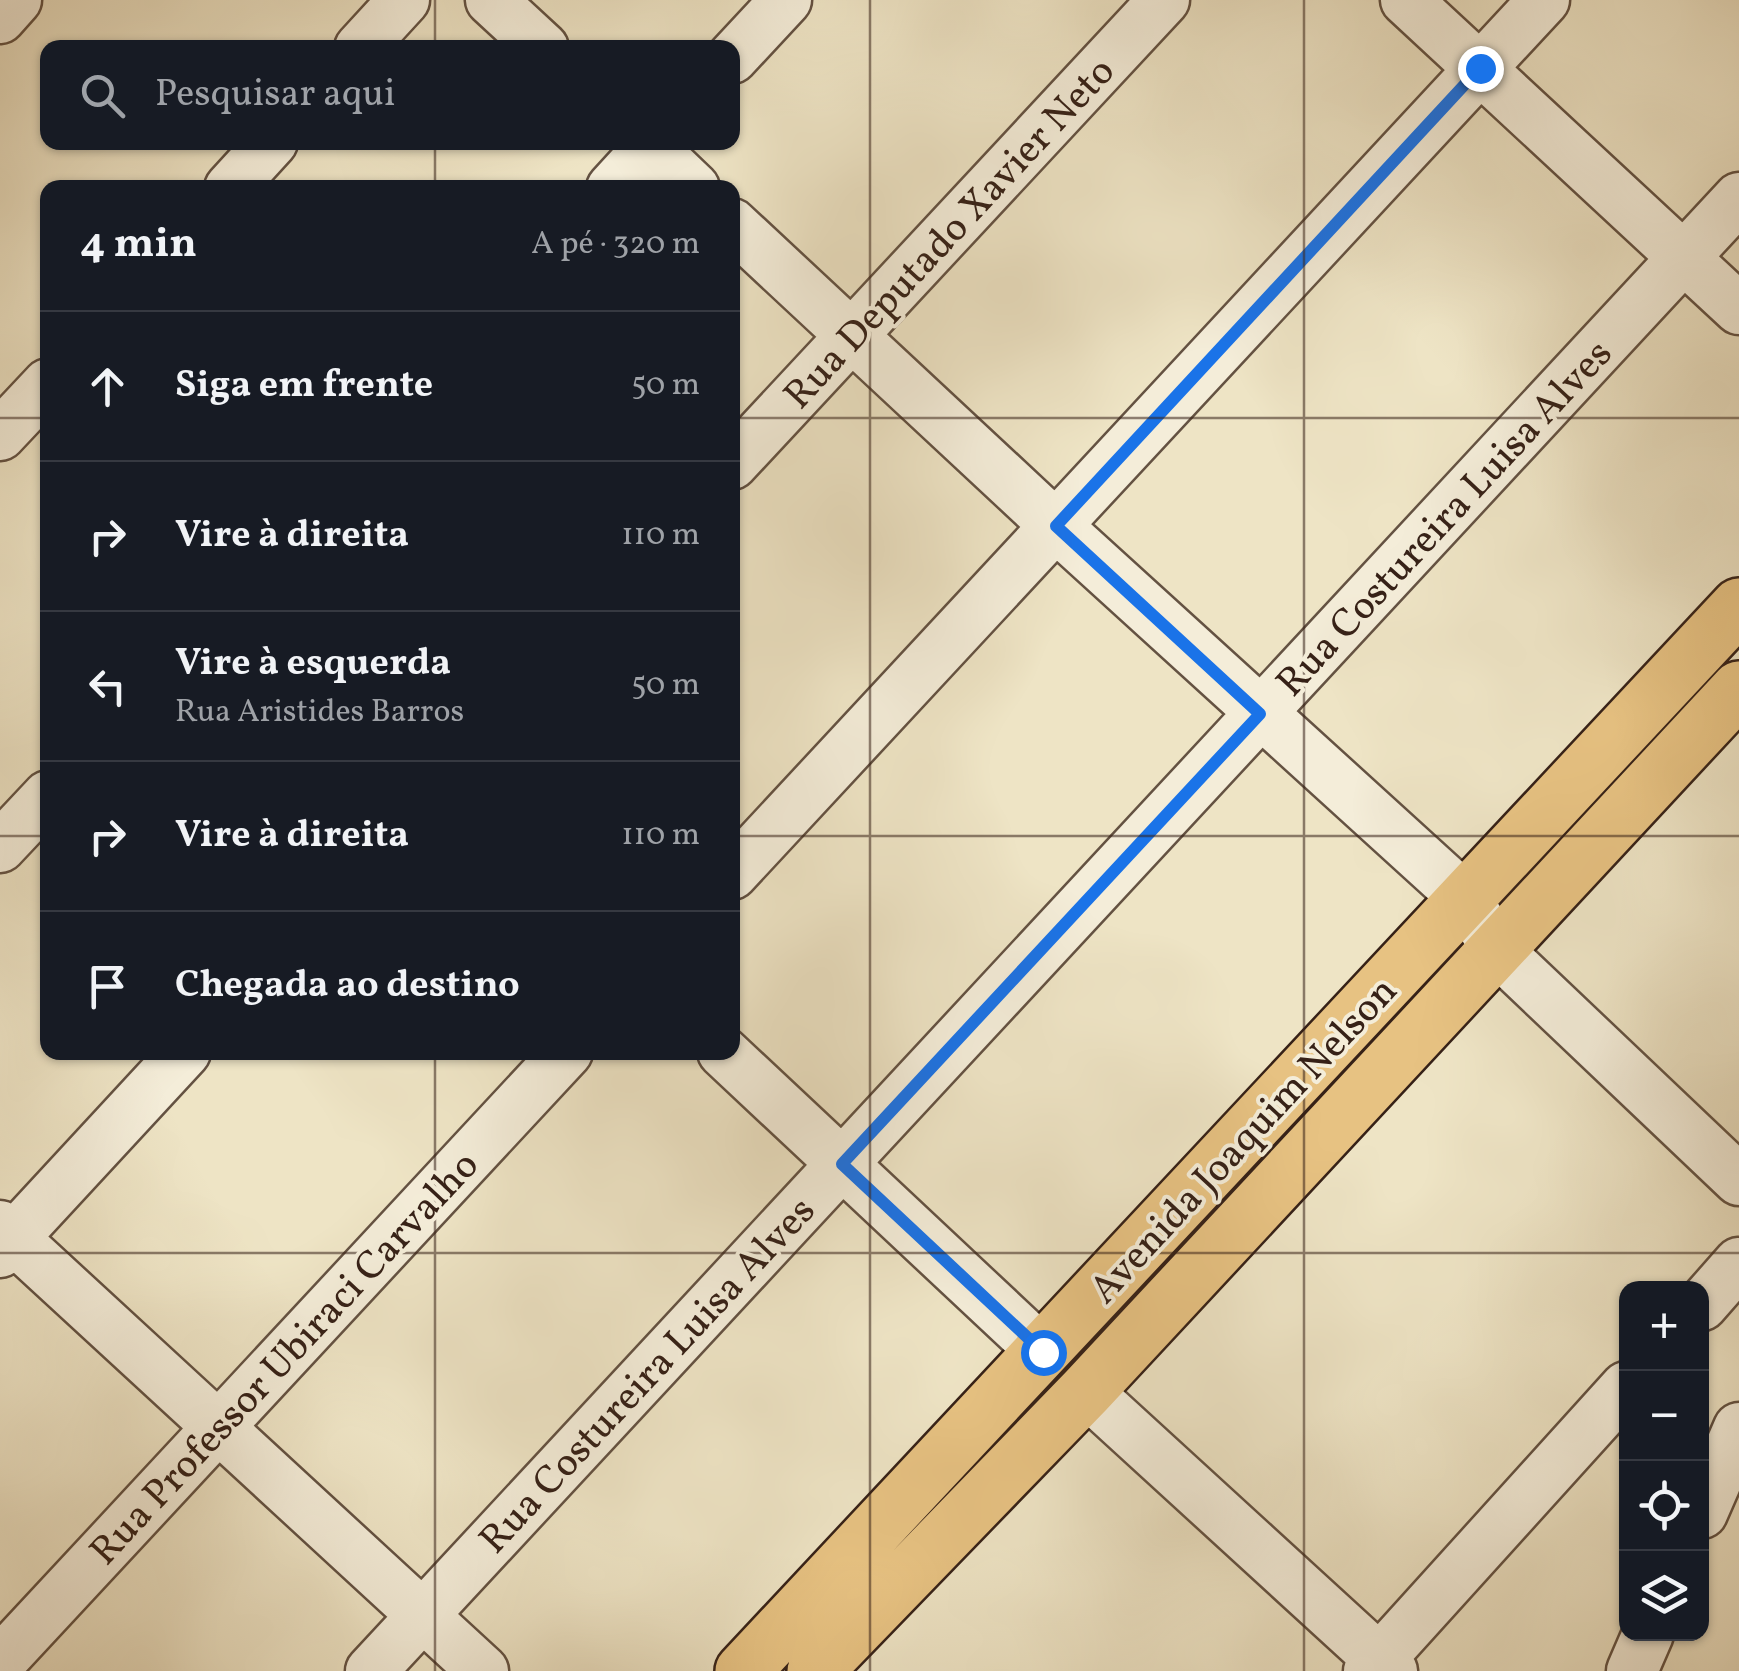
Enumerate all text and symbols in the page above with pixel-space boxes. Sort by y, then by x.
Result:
search box [40,40,740,150]
street label: Rua Deputado Xavier Neto [773,46,1129,423]
route end [1458,46,1504,92]
icon: search [75,68,130,123]
text: Pesquisar aqui [155,69,395,122]
text: 4 min [80,216,197,275]
text: A pé · 320 m [531,223,700,267]
street label: Rua Costureira Luisa Alves [1265,329,1627,711]
icon: ahead [80,359,135,414]
text: Siga em frente [175,360,433,413]
text: 50 m [631,364,700,408]
icon: right [80,509,135,564]
text: Vire à direita [175,510,409,563]
text: 110 m [621,514,700,558]
text: Vire à esquerda [175,638,451,691]
icon: left [80,659,135,714]
text: 50 m [631,664,700,708]
text: Rua Aristides Barros [175,691,464,735]
icon: right [80,809,135,864]
text: Vire à direita [175,810,409,863]
text: 110 m [621,814,700,858]
icon: arrive [80,959,135,1014]
text: Chegada ao destino [175,960,520,1013]
street label: Avenida Joaquim Nelson [1078,966,1412,1318]
street label: Rua Professor Ubiraci Carvalho [78,1140,493,1579]
street label: Rua Costureira Luisa Alves [468,1186,830,1568]
map controls [1619,1281,1709,1641]
button: + [1619,1281,1709,1371]
route start [1021,1330,1067,1376]
button: − [1619,1371,1709,1461]
button: locate [1619,1461,1709,1551]
button: layers [1619,1551,1709,1641]

